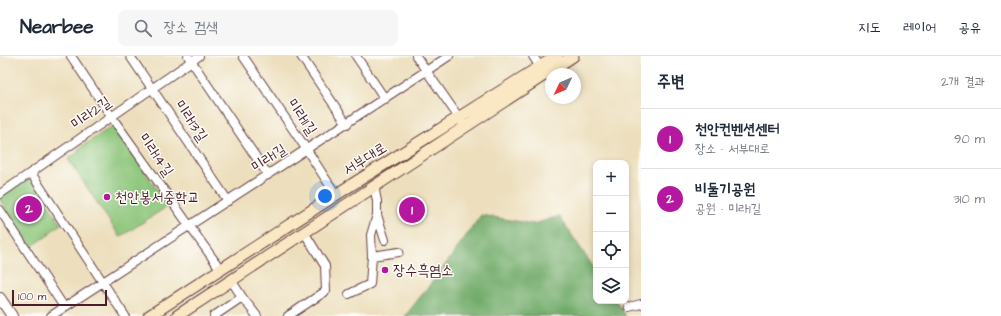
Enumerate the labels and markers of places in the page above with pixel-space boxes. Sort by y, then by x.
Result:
place label: 천안봉서중학교 [115,187,200,208]
marker: 천안봉서중학교 [102,192,112,202]
pin: 2 [16,194,42,224]
pin: 1 [399,195,425,225]
place label: 장수흑염소 [393,260,453,281]
marker: 장수흑염소 [380,265,390,275]

